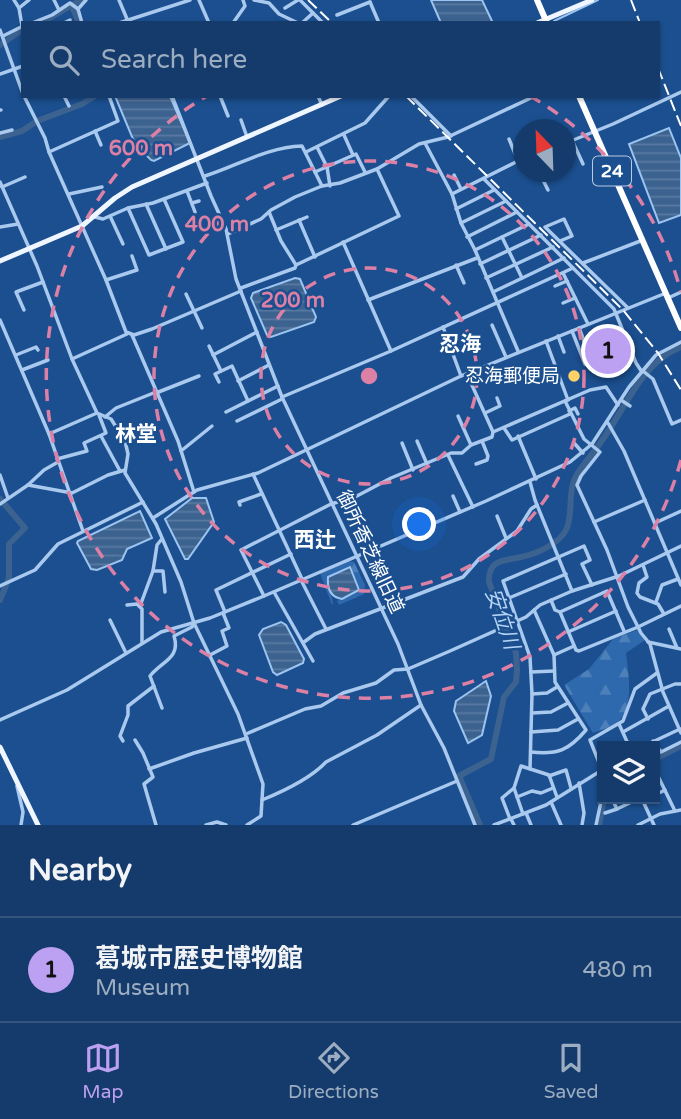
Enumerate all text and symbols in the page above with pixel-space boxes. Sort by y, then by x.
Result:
search box [21,21,660,98]
icon: search [45,41,83,79]
text: Search here [101,44,247,75]
north arrow [513,119,576,182]
text: 600 m [109,136,173,161]
road number: 24 [593,156,631,186]
text: 400 m [185,212,249,237]
text: 200 m [261,288,325,313]
pin: 1 [585,325,631,377]
district label: 忍海 [439,332,481,357]
centre of rings [357,364,381,388]
place label: 忍海郵便局 [465,365,560,387]
marker: 忍海郵便局 [566,368,582,384]
district label: 林堂 [115,422,157,447]
street label: 御所香芝線旧道 [332,487,408,617]
your location [402,507,436,541]
district label: 西辻 [294,528,336,553]
water label: 安位川 [480,585,525,655]
map controls [597,741,660,804]
button: layers [597,741,660,804]
text: Nearby [28,852,132,889]
text: 葛城市歴史博物館 [95,943,303,974]
text: 1 [44,956,58,984]
text: 480 m [583,956,653,984]
text: Museum [95,974,190,1002]
tab: Map [82,1039,123,1103]
tab: Directions [288,1039,379,1103]
tab: Saved [544,1039,599,1103]

